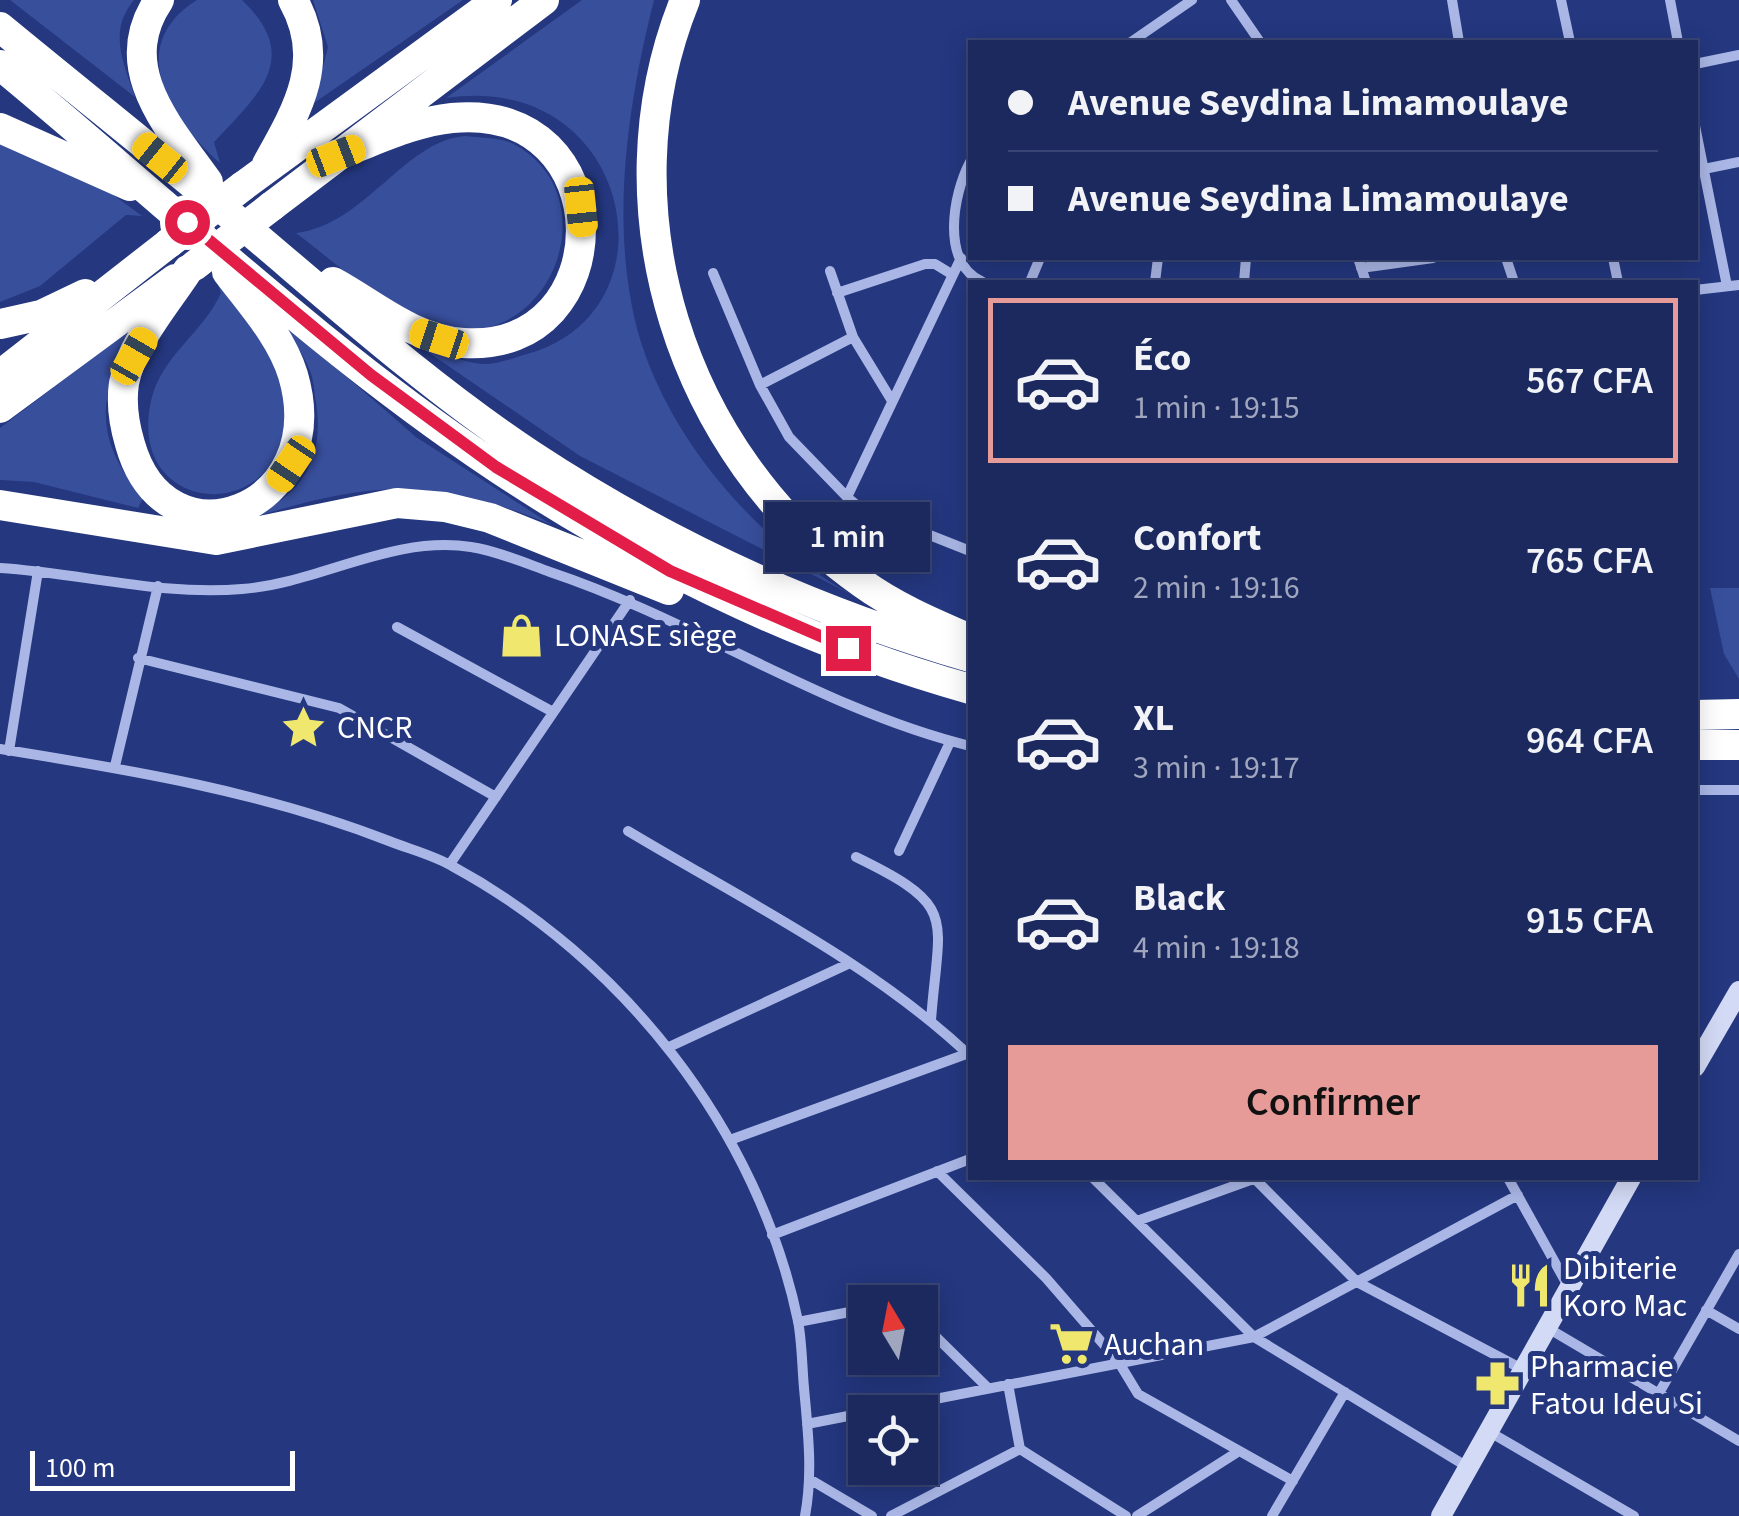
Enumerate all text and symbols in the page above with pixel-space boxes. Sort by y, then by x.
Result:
text: Avenue Seydina Limamoulaye [1068,76,1569,130]
car [127,127,193,189]
car [303,131,369,181]
text: Avenue Seydina Limamoulaye [1068,172,1569,226]
car [563,176,599,238]
route start [165,200,210,245]
car [406,315,472,363]
car [106,323,162,389]
text: Éco [1133,331,1191,385]
icon: car [1013,336,1103,426]
text: 567 CFA [1526,354,1653,408]
text: 1 min · 19:15 [1133,385,1300,431]
car [262,431,320,497]
callout: 1 min [766,503,930,573]
text: Confort [1133,511,1261,565]
text: 1 min [809,514,886,560]
icon: car [1013,516,1103,606]
text: 765 CFA [1526,534,1653,588]
text: 2 min · 19:16 [1133,565,1300,611]
shop icon: LONASE siège [497,611,545,659]
place label: LONASE siège [554,613,737,659]
route end [826,626,871,671]
text: XL [1133,691,1174,745]
icon: car [1013,696,1103,786]
place icon: CNCR [280,703,328,751]
place label: CNCR [337,705,412,751]
text: 964 CFA [1526,714,1653,768]
text: 3 min · 19:17 [1133,745,1300,791]
text: Black [1133,871,1226,925]
icon: car [1013,876,1103,966]
text: 915 CFA [1526,894,1653,948]
text: 4 min · 19:18 [1133,925,1300,971]
button: Confirmer [1008,1045,1658,1160]
place label: Dibiterie Koro Mac [1563,1246,1687,1329]
restaurant icon: Dibiterie Koro Mac [1506,1262,1554,1310]
north arrow [848,1285,938,1375]
map controls [848,1285,938,1485]
supermarket icon: Auchan [1047,1320,1095,1368]
place label: Auchan [1104,1322,1204,1368]
place label: Pharmacie Fatou Ideu Si [1530,1344,1703,1427]
pharmacy icon: Pharmacie Fatou Ideu Si [1473,1360,1521,1408]
button: locate [848,1395,938,1485]
scale bar [30,1446,295,1490]
text: 100 m [45,1448,116,1488]

